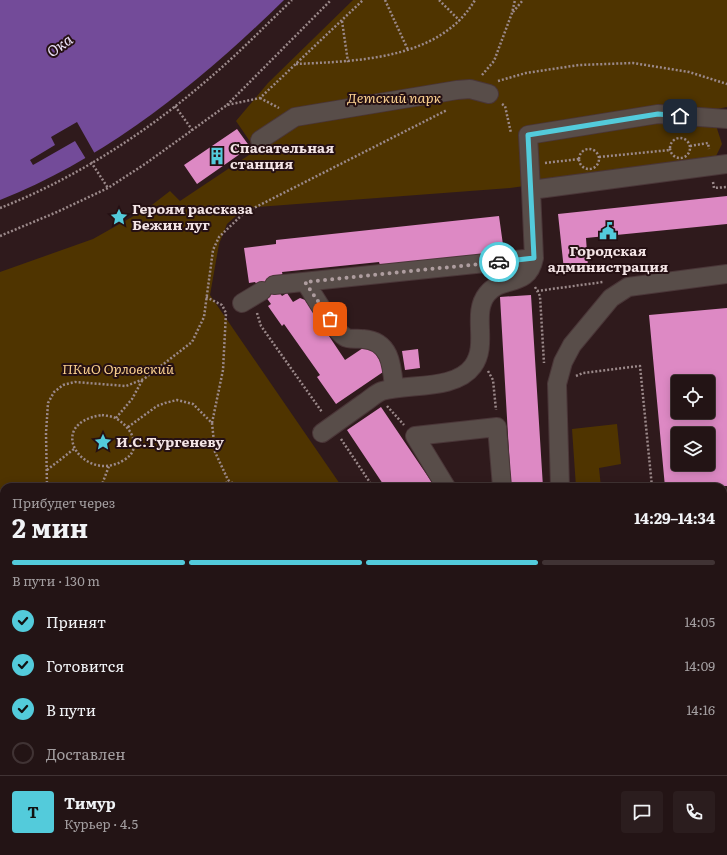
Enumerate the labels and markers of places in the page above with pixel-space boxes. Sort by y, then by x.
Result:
pin [663,99,697,133]
place label: Спасательная станция [230,137,334,173]
building icon: Спасательная станция [207,146,227,166]
place label: Героям рассказа Бежин луг [132,198,254,234]
place icon: Героям рассказа Бежин луг [109,207,129,227]
public building icon: Городская администрация [598,221,618,241]
place label: Городская администрация [548,240,668,276]
pin [313,302,347,336]
place label: И.С.Тургеневу [116,431,224,451]
place icon: И.С.Тургеневу [93,432,113,452]

